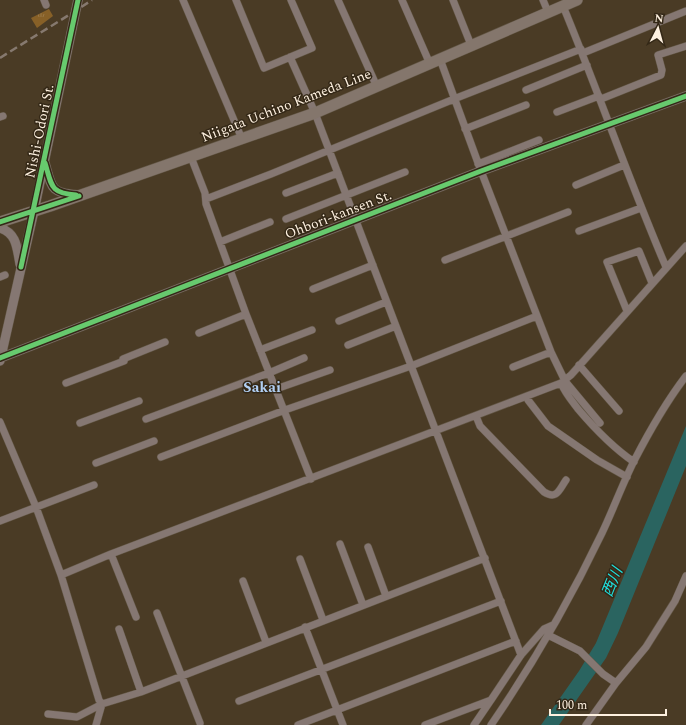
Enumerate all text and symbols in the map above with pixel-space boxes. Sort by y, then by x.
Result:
north arrow [638,8,678,48]
text: N [654,10,664,27]
street label: Niigata Uchino Kameda Line [198,63,375,148]
street label: Nishi-Odori St. [19,82,60,180]
street label: Ohbori-kansen St. [282,184,395,245]
district label: Sakai [243,376,281,399]
water label: 西川 [596,562,629,600]
scale bar [550,691,666,717]
text: 100 m [556,696,587,715]

